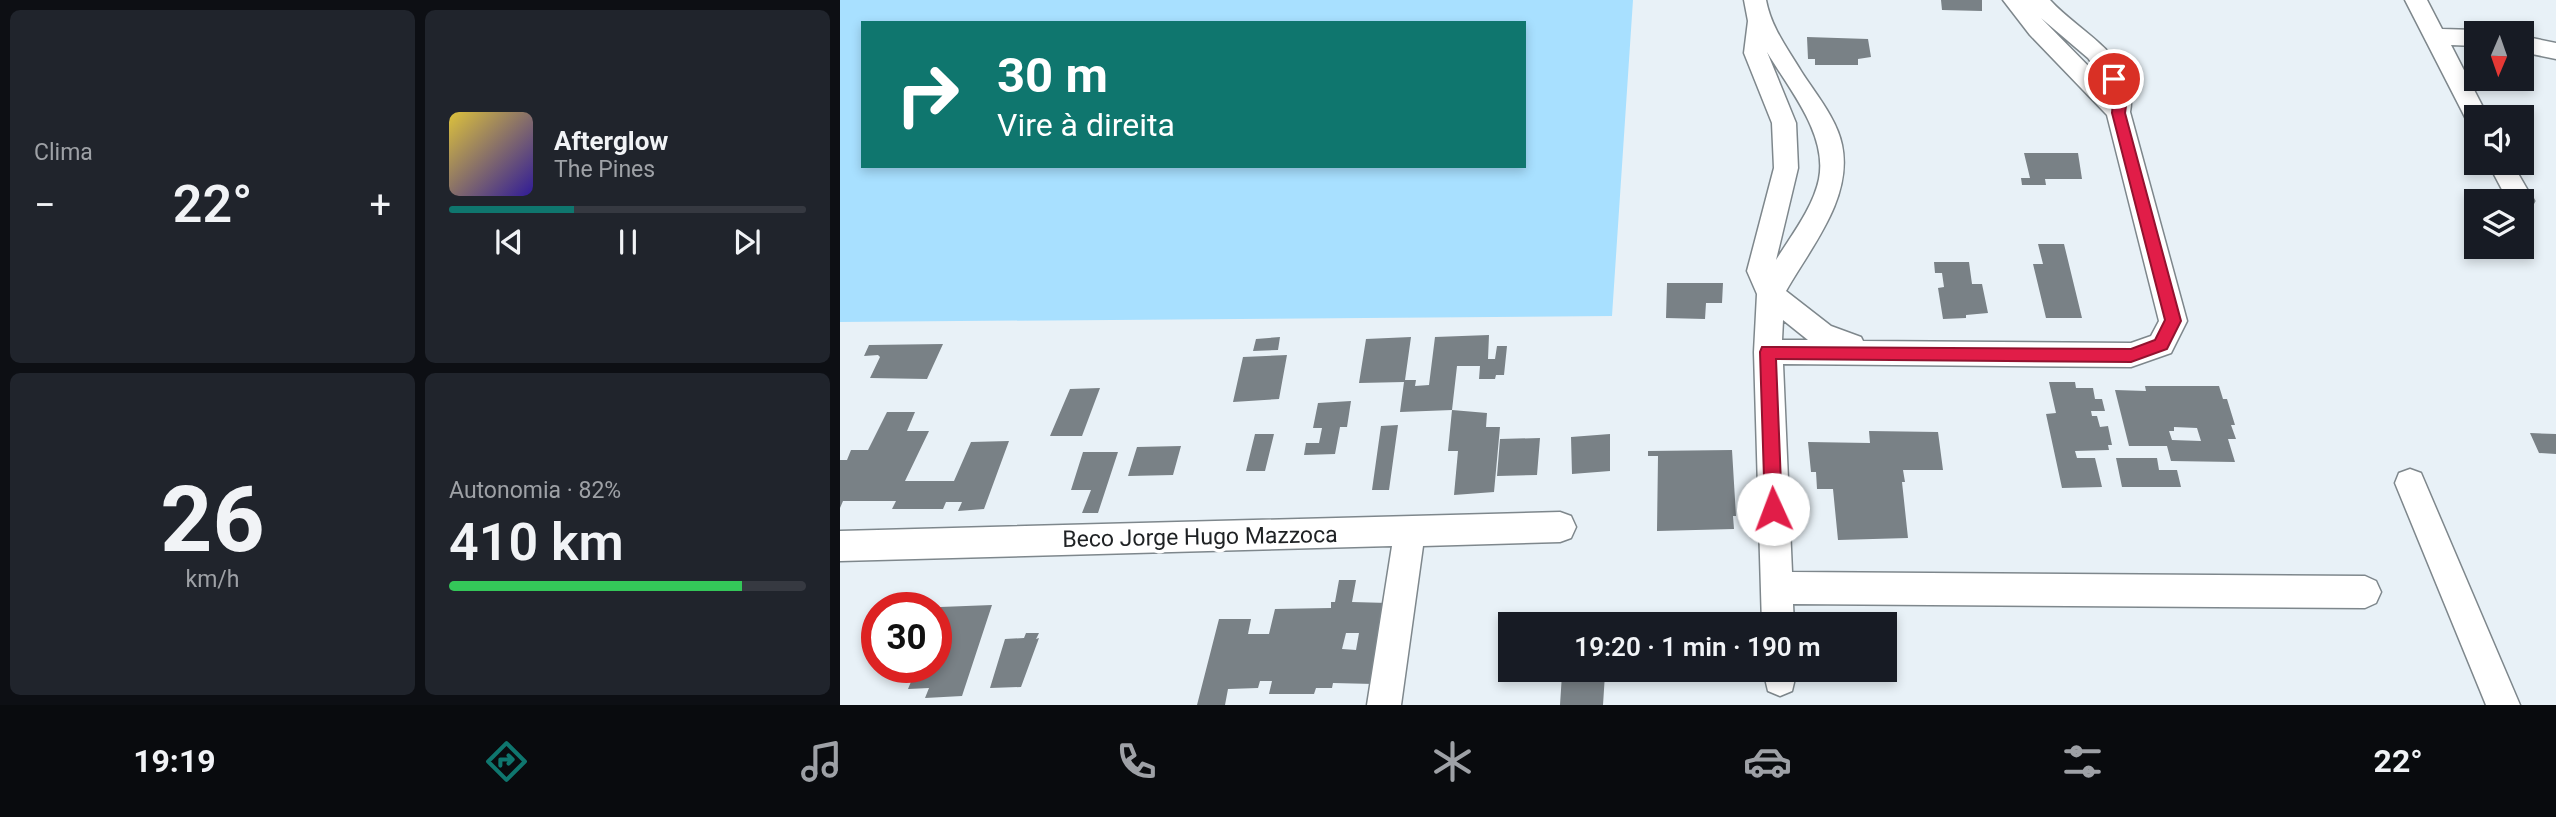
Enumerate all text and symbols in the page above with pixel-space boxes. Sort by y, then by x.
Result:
north arrow [2464,21,2534,91]
map controls [2464,21,2534,259]
text: 30 m [997,47,1108,104]
icon: right [882,49,973,140]
pin [2084,49,2144,109]
icon: arrive [2095,60,2133,98]
button: sound [2464,105,2534,175]
text: Vire à direita [997,106,1175,144]
text: Afterglow [554,126,668,156]
text: Clima [34,139,93,166]
text: The Pines [554,156,655,183]
text: 22° [173,174,252,235]
text: − [34,183,56,227]
text: + [369,183,391,227]
button: layers [2464,189,2534,259]
icon: previous [490,223,528,261]
icon: pause [609,223,647,261]
icon: next [728,223,766,261]
text: 26 [160,467,265,573]
position arrow [1736,472,1810,546]
text: Autonomia · 82% [449,477,621,504]
text: 410 km [449,512,624,573]
street label: Beco Jorge Hugo Mazzoca [1062,521,1338,553]
text: km/h [186,566,240,593]
speed limit sign: 30 [861,592,952,683]
text: 19:20 · 1 min · 190 m [1574,632,1821,662]
icon: directions [482,737,531,786]
icon: music [797,737,846,786]
icon: phone [1112,737,1161,786]
icon: climate [1428,737,1477,786]
icon: car [1743,737,1792,786]
icon: filters [2058,737,2107,786]
text: 19:19 [133,742,216,780]
text: 22° [2374,742,2423,780]

